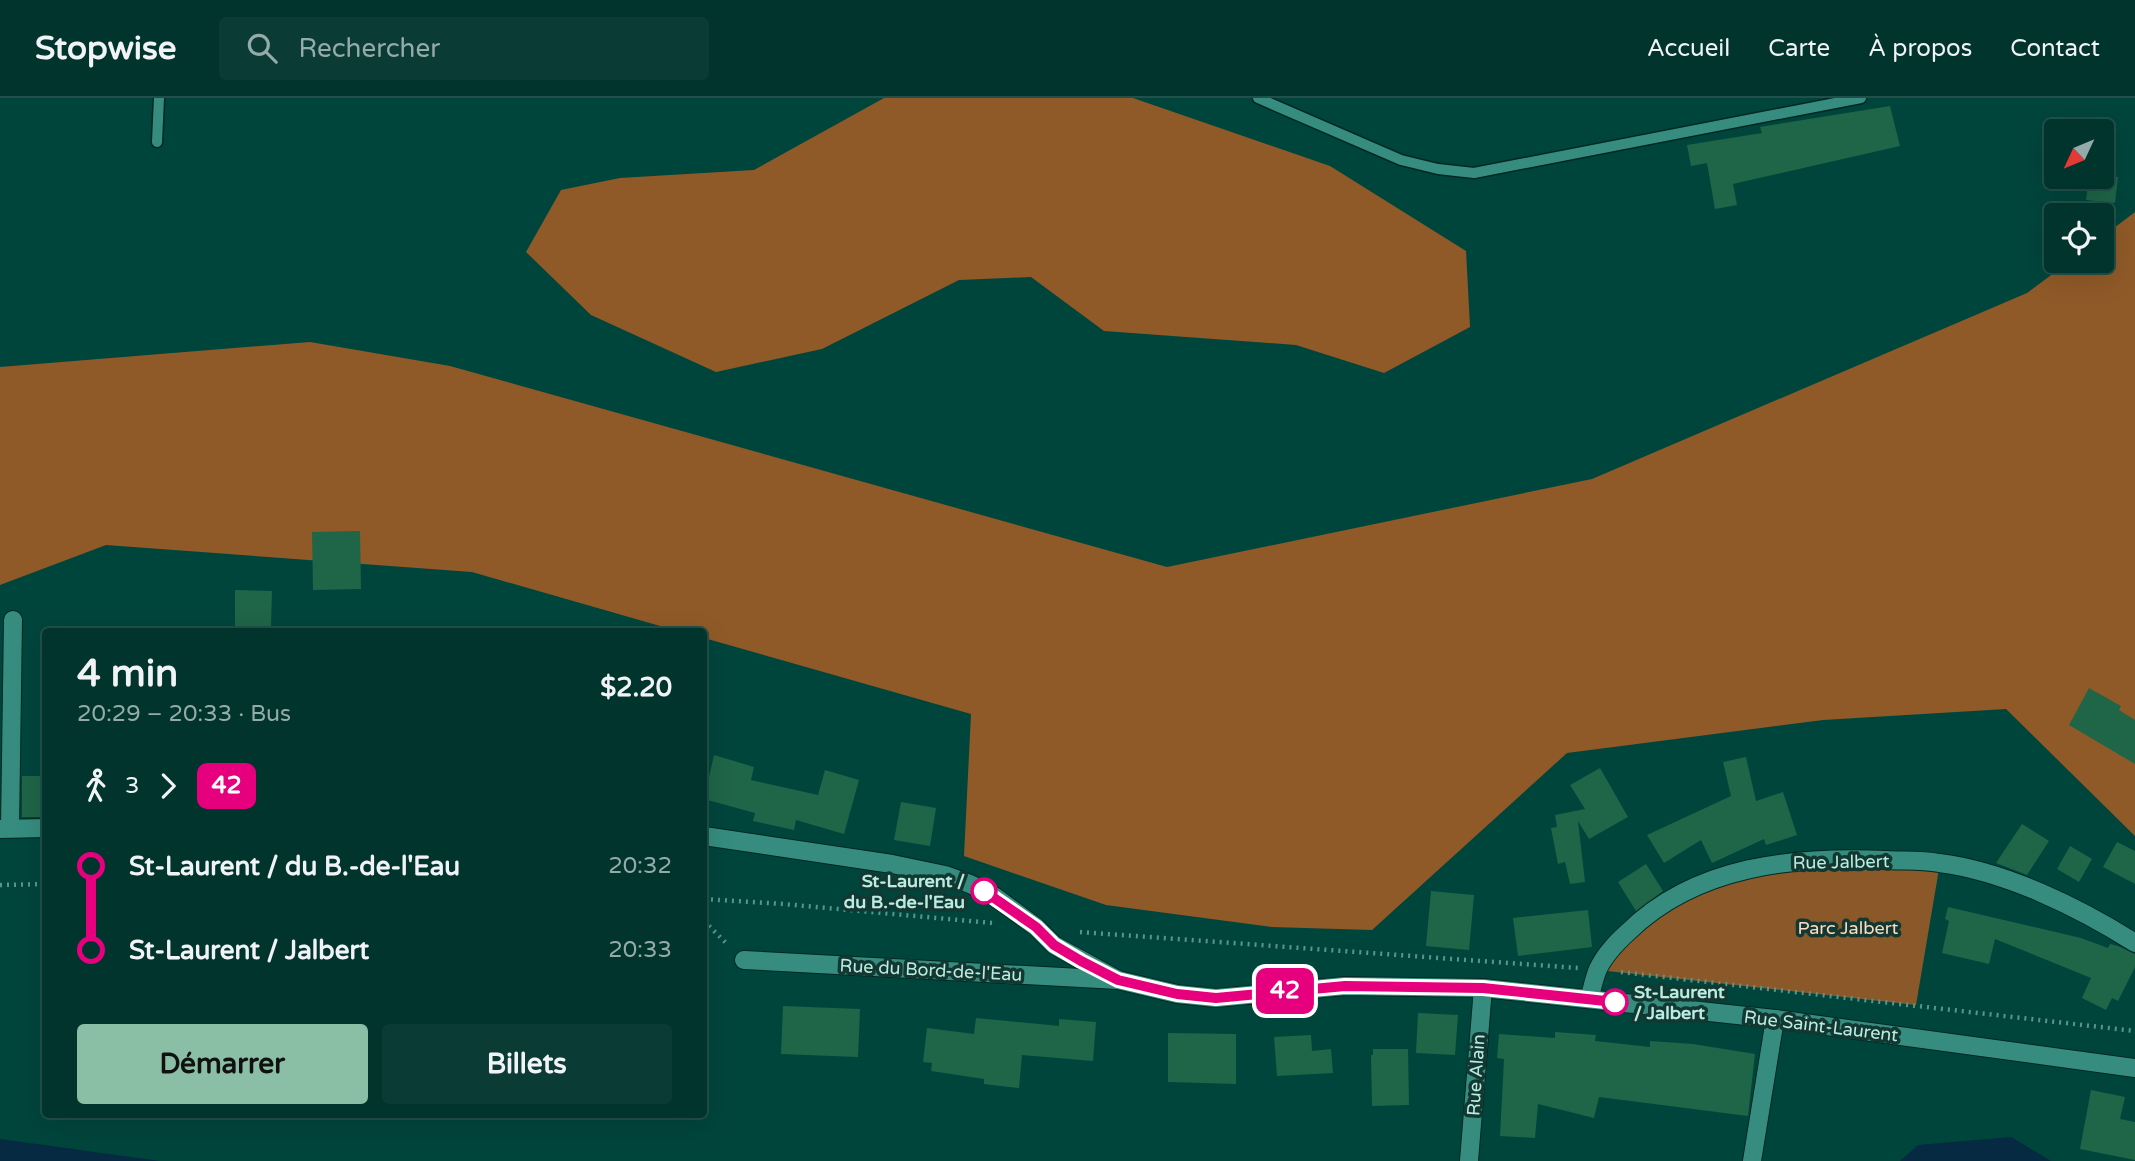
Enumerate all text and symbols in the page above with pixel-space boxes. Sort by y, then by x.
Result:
search box [219,17,709,80]
text: Stopwise [35,29,177,68]
icon: search [243,29,281,67]
text: Rechercher [299,33,440,64]
text: Accueil [1647,34,1730,63]
text: Carte [1768,34,1830,63]
text: À propos [1868,34,1972,63]
text: Contact [2010,34,2100,63]
north arrow [2044,119,2114,189]
map controls [2044,119,2114,273]
button: locate [2044,203,2114,273]
text: 4 min [77,651,178,697]
text: $2.20 [600,672,672,703]
text: 20:29 – 20:33 · Bus [77,700,291,728]
icon: walk [77,767,115,805]
icon: forward [149,767,187,805]
text: 42 [211,771,242,800]
text: 3 [125,772,139,800]
street label: Rue Jalbert [1792,850,1890,874]
text: St-Laurent / du B.-de-l'Eau [129,851,460,882]
text: 20:32 [608,852,672,880]
place label: St-Laurent / du B.-de-l'Eau [844,870,965,913]
marker: St-Laurent / du B.-de-l'Eau [971,878,997,904]
park label: Parc Jalbert [1798,917,1899,939]
text: St-Laurent / Jalbert [129,935,369,966]
text: 20:33 [608,936,672,964]
street label: Rue du Bord-de-l'Eau [839,954,1023,986]
line badge: 42 [1254,968,1316,1014]
text: 42 [1270,976,1300,1005]
place label: St-Laurent / Jalbert [1634,981,1725,1024]
marker: St-Laurent / Jalbert [1602,989,1628,1015]
street label: Rue Saint-Laurent [1743,1006,1899,1046]
button: Démarrer [77,1024,368,1104]
button: Billets [382,1024,672,1104]
street label: Rue Alain [1462,1033,1490,1117]

